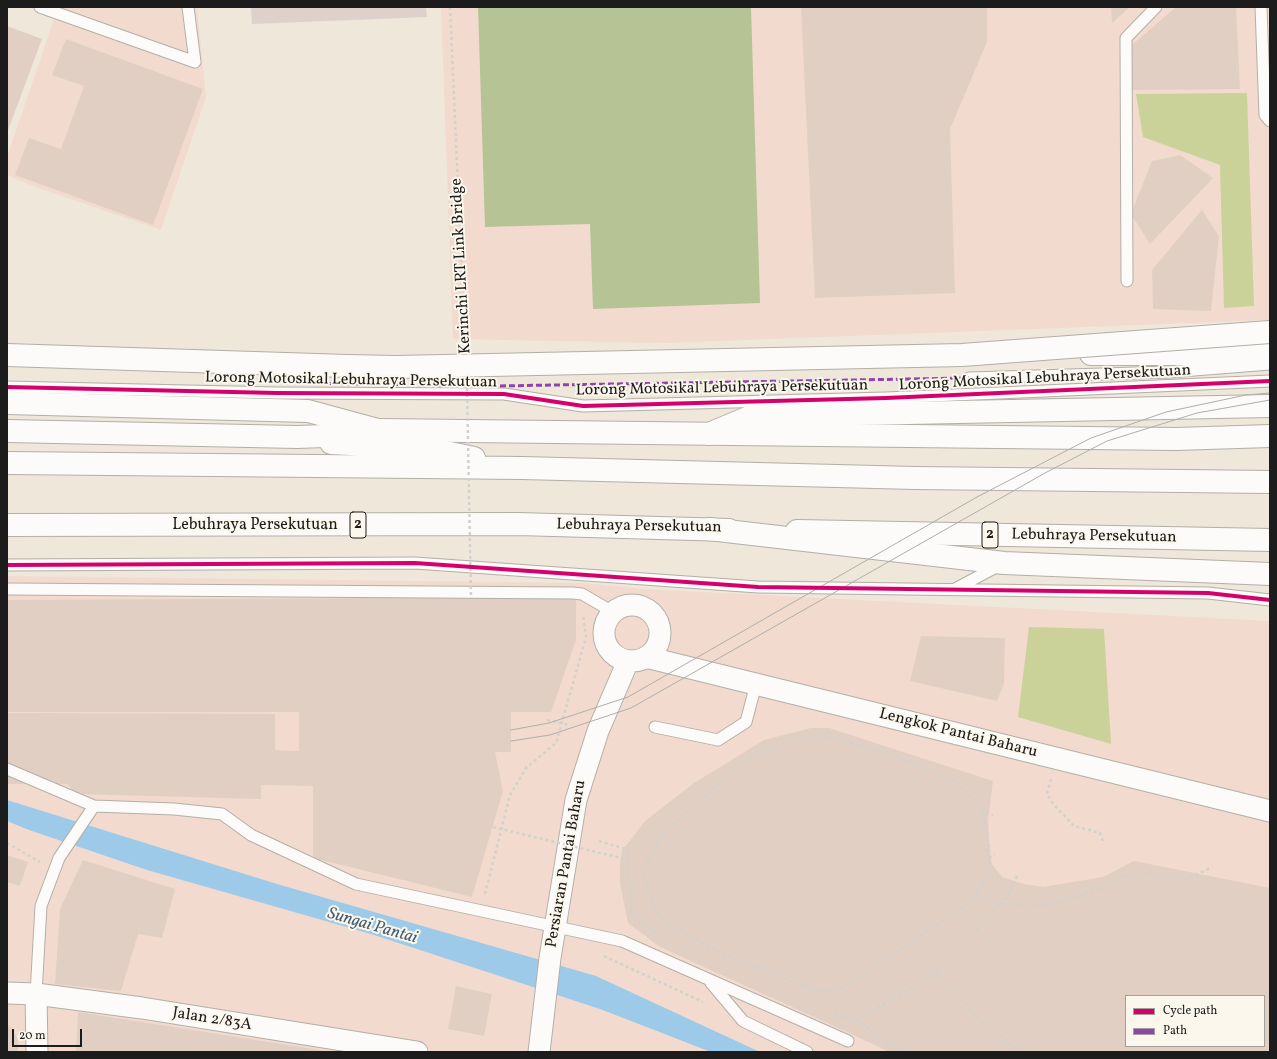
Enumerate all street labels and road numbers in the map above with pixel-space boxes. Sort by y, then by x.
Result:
street label: Kerinchi LRT Link Bridge [448,178,476,354]
street label: Lorong Motosikal Lebuhraya Persekutuan [898,362,1192,396]
street label: Lorong Motosikal Lebuhraya Persekutuan [205,369,497,393]
street label: Lorong Motosikal Lebuhraya Persekutuan [576,377,868,401]
road number: 2 [350,512,366,538]
street label: Lebuhraya Persekutuan [172,516,338,536]
street label: Lebuhraya Persekutuan [556,516,722,538]
road number: 2 [982,522,998,548]
street label: Lebuhraya Persekutuan [1011,526,1177,548]
street label: Lengkok Pantai Baharu [877,705,1039,763]
street label: Persiaran Pantai Baharu [543,779,591,949]
street label: Jalan 2/83A [171,1004,253,1036]

